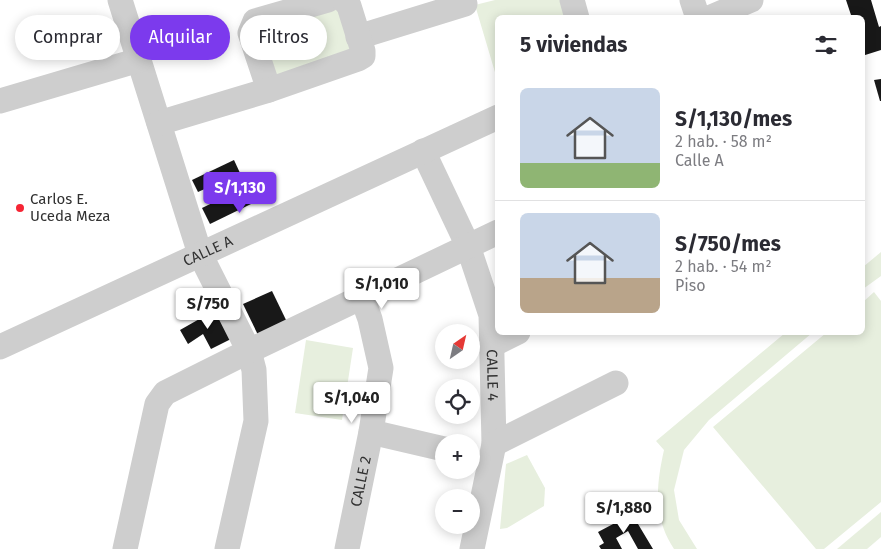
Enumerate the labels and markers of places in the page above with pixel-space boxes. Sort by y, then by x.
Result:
pin: S/1,130 [194,172,286,214]
place label: Carlos E. Uceda Meza [30,190,110,225]
marker: Carlos E. Uceda Meza [14,202,26,214]
pin: S/1,010 [336,268,428,310]
pin: S/750 [173,288,243,330]
pin: S/1,040 [306,382,398,424]
pin: S/1,880 [578,492,670,534]

